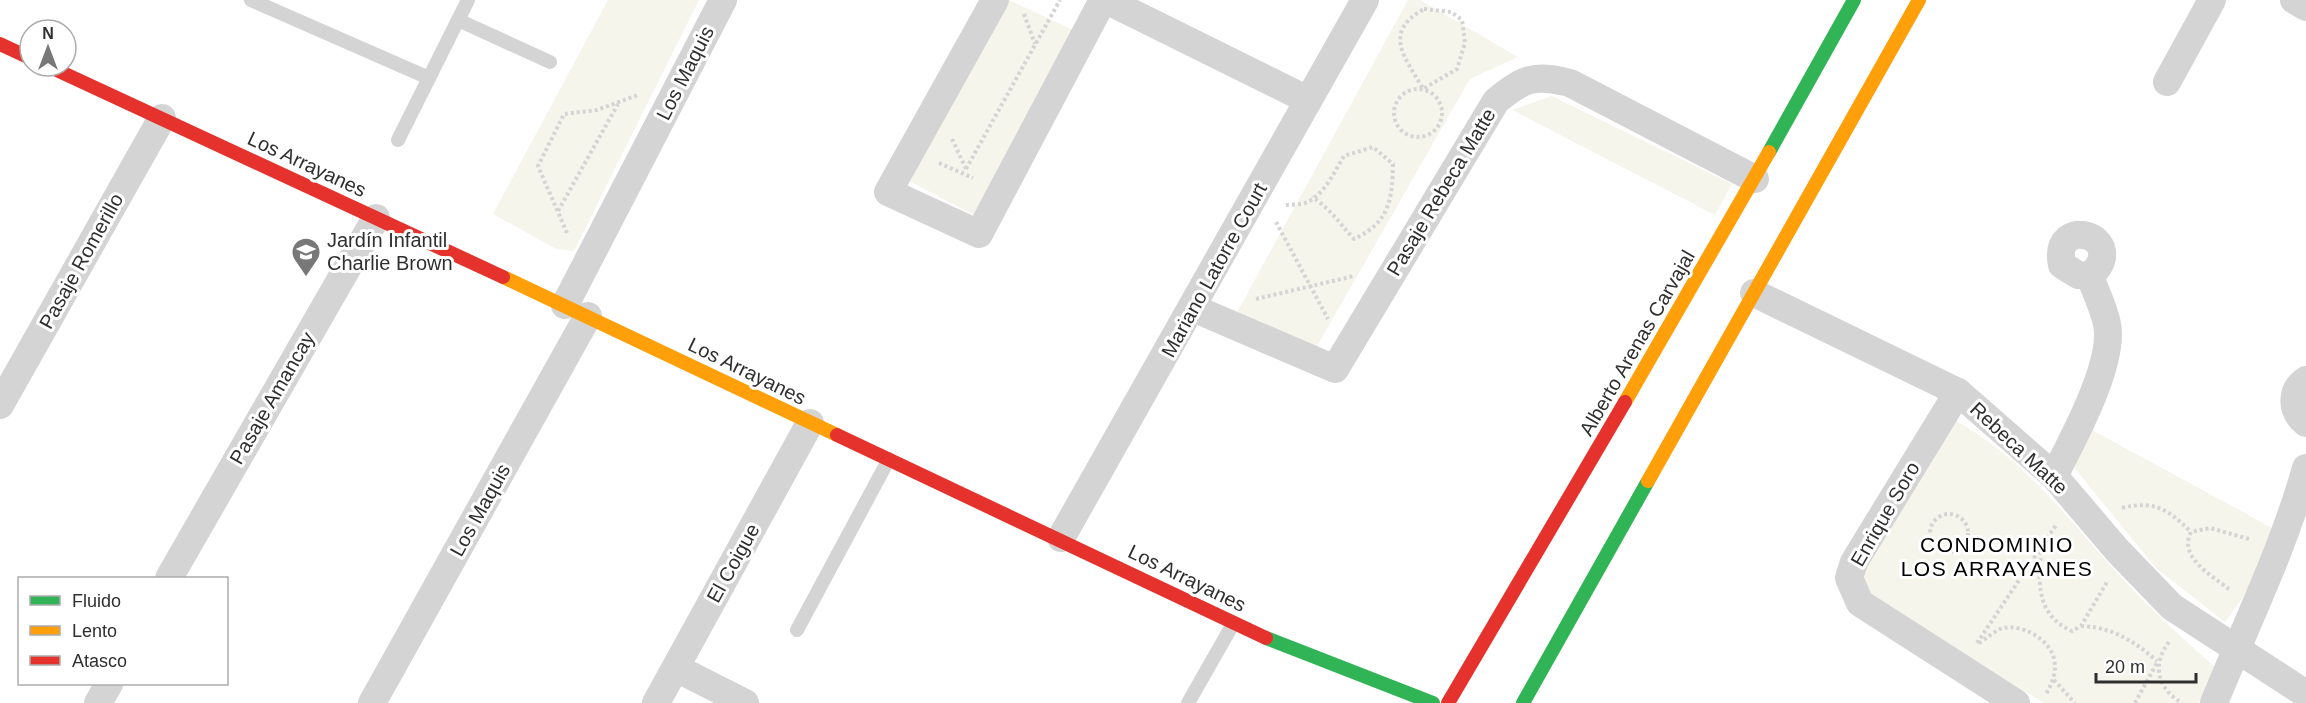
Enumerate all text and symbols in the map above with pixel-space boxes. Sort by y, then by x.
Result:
north arrow [18,18,78,78]
street label: Los Maquis [652,22,718,124]
text: N [42,25,54,42]
street label: Pasaje Rebeca Matte [1382,104,1500,280]
street label: Los Arrayanes [244,127,370,201]
street label: Mariano Latorre Court [1157,179,1271,361]
street label: Pasaje Romerillo [35,190,127,332]
place label: Jardín Infantil Charlie Brown [327,229,453,274]
school or university icon: Jardín Infantil Charlie Brown [290,236,322,278]
street label: Alberto Arenas Carvajal [1575,247,1699,439]
street label: Pasaje Amancay [225,328,319,468]
street label: Los Arrayanes [685,333,809,409]
street label: Rebeca Matte [1966,397,2072,499]
street label: Enrique Soro [1846,458,1924,570]
street label: Los Maquis [446,460,514,560]
street label: El Coigue [702,520,764,606]
district label: CONDOMINIO LOS ARRAYANES [1901,533,2093,580]
street label: Los Arrayanes [1125,540,1249,616]
legend [18,577,228,685]
text: Fluido [72,591,121,611]
text: Lento [72,621,117,641]
scale bar [2096,646,2196,684]
text: Atasco [72,651,127,671]
text: 20 m [2105,657,2145,677]

